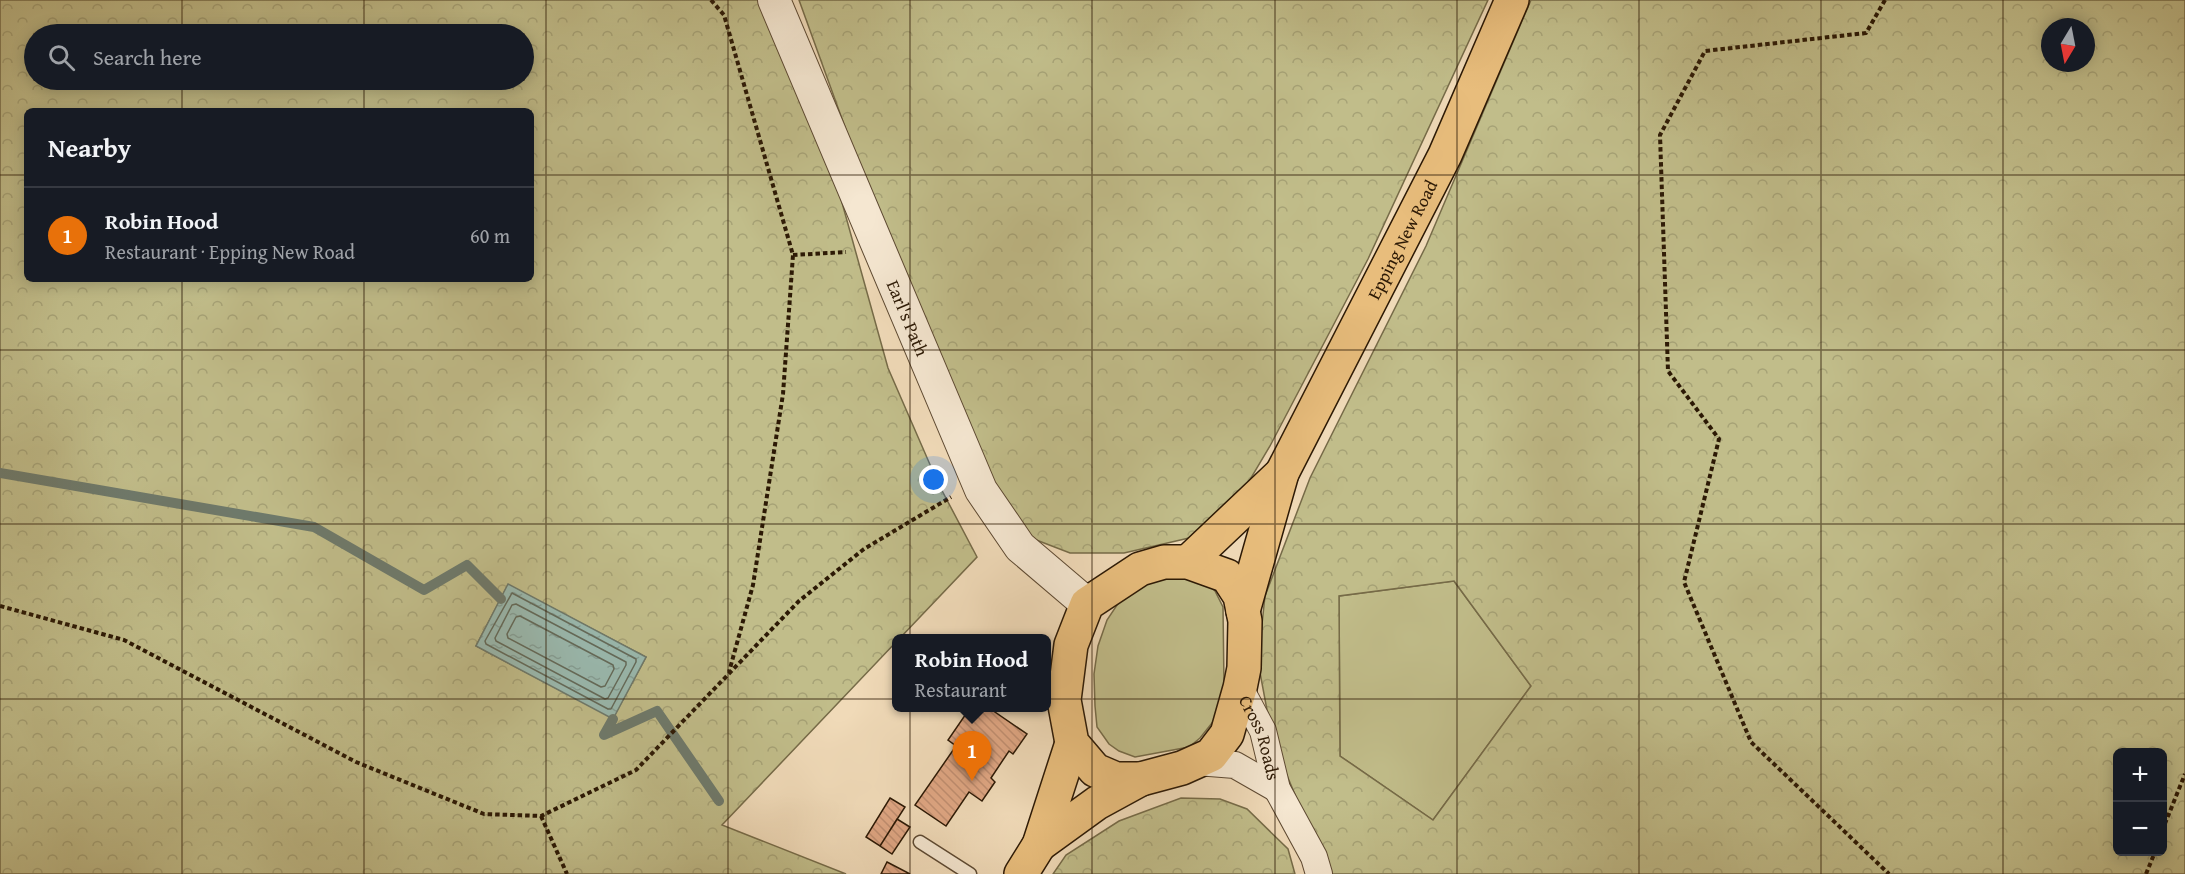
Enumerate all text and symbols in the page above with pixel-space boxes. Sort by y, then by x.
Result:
north arrow [2041,18,2095,72]
search box [24,24,534,90]
icon: search [45,41,78,74]
text: Search here [93,41,202,73]
text: Nearby [48,128,131,167]
street label: Epping New Road [1360,174,1444,304]
text: Robin Hood [105,205,218,237]
text: 1 [62,221,73,250]
text: 60 m [470,221,510,250]
text: Restaurant · Epping New Road [105,237,355,266]
street label: Earl's Path [880,275,936,360]
your location [919,465,948,494]
popup [892,634,1051,712]
text: Robin Hood [915,643,1028,675]
text: Restaurant [915,675,1007,704]
street label: Cross Roads [1233,690,1288,783]
pin: 1 [952,732,992,781]
map controls [2113,748,2167,856]
button: + [2113,748,2167,802]
button: − [2113,802,2167,856]

